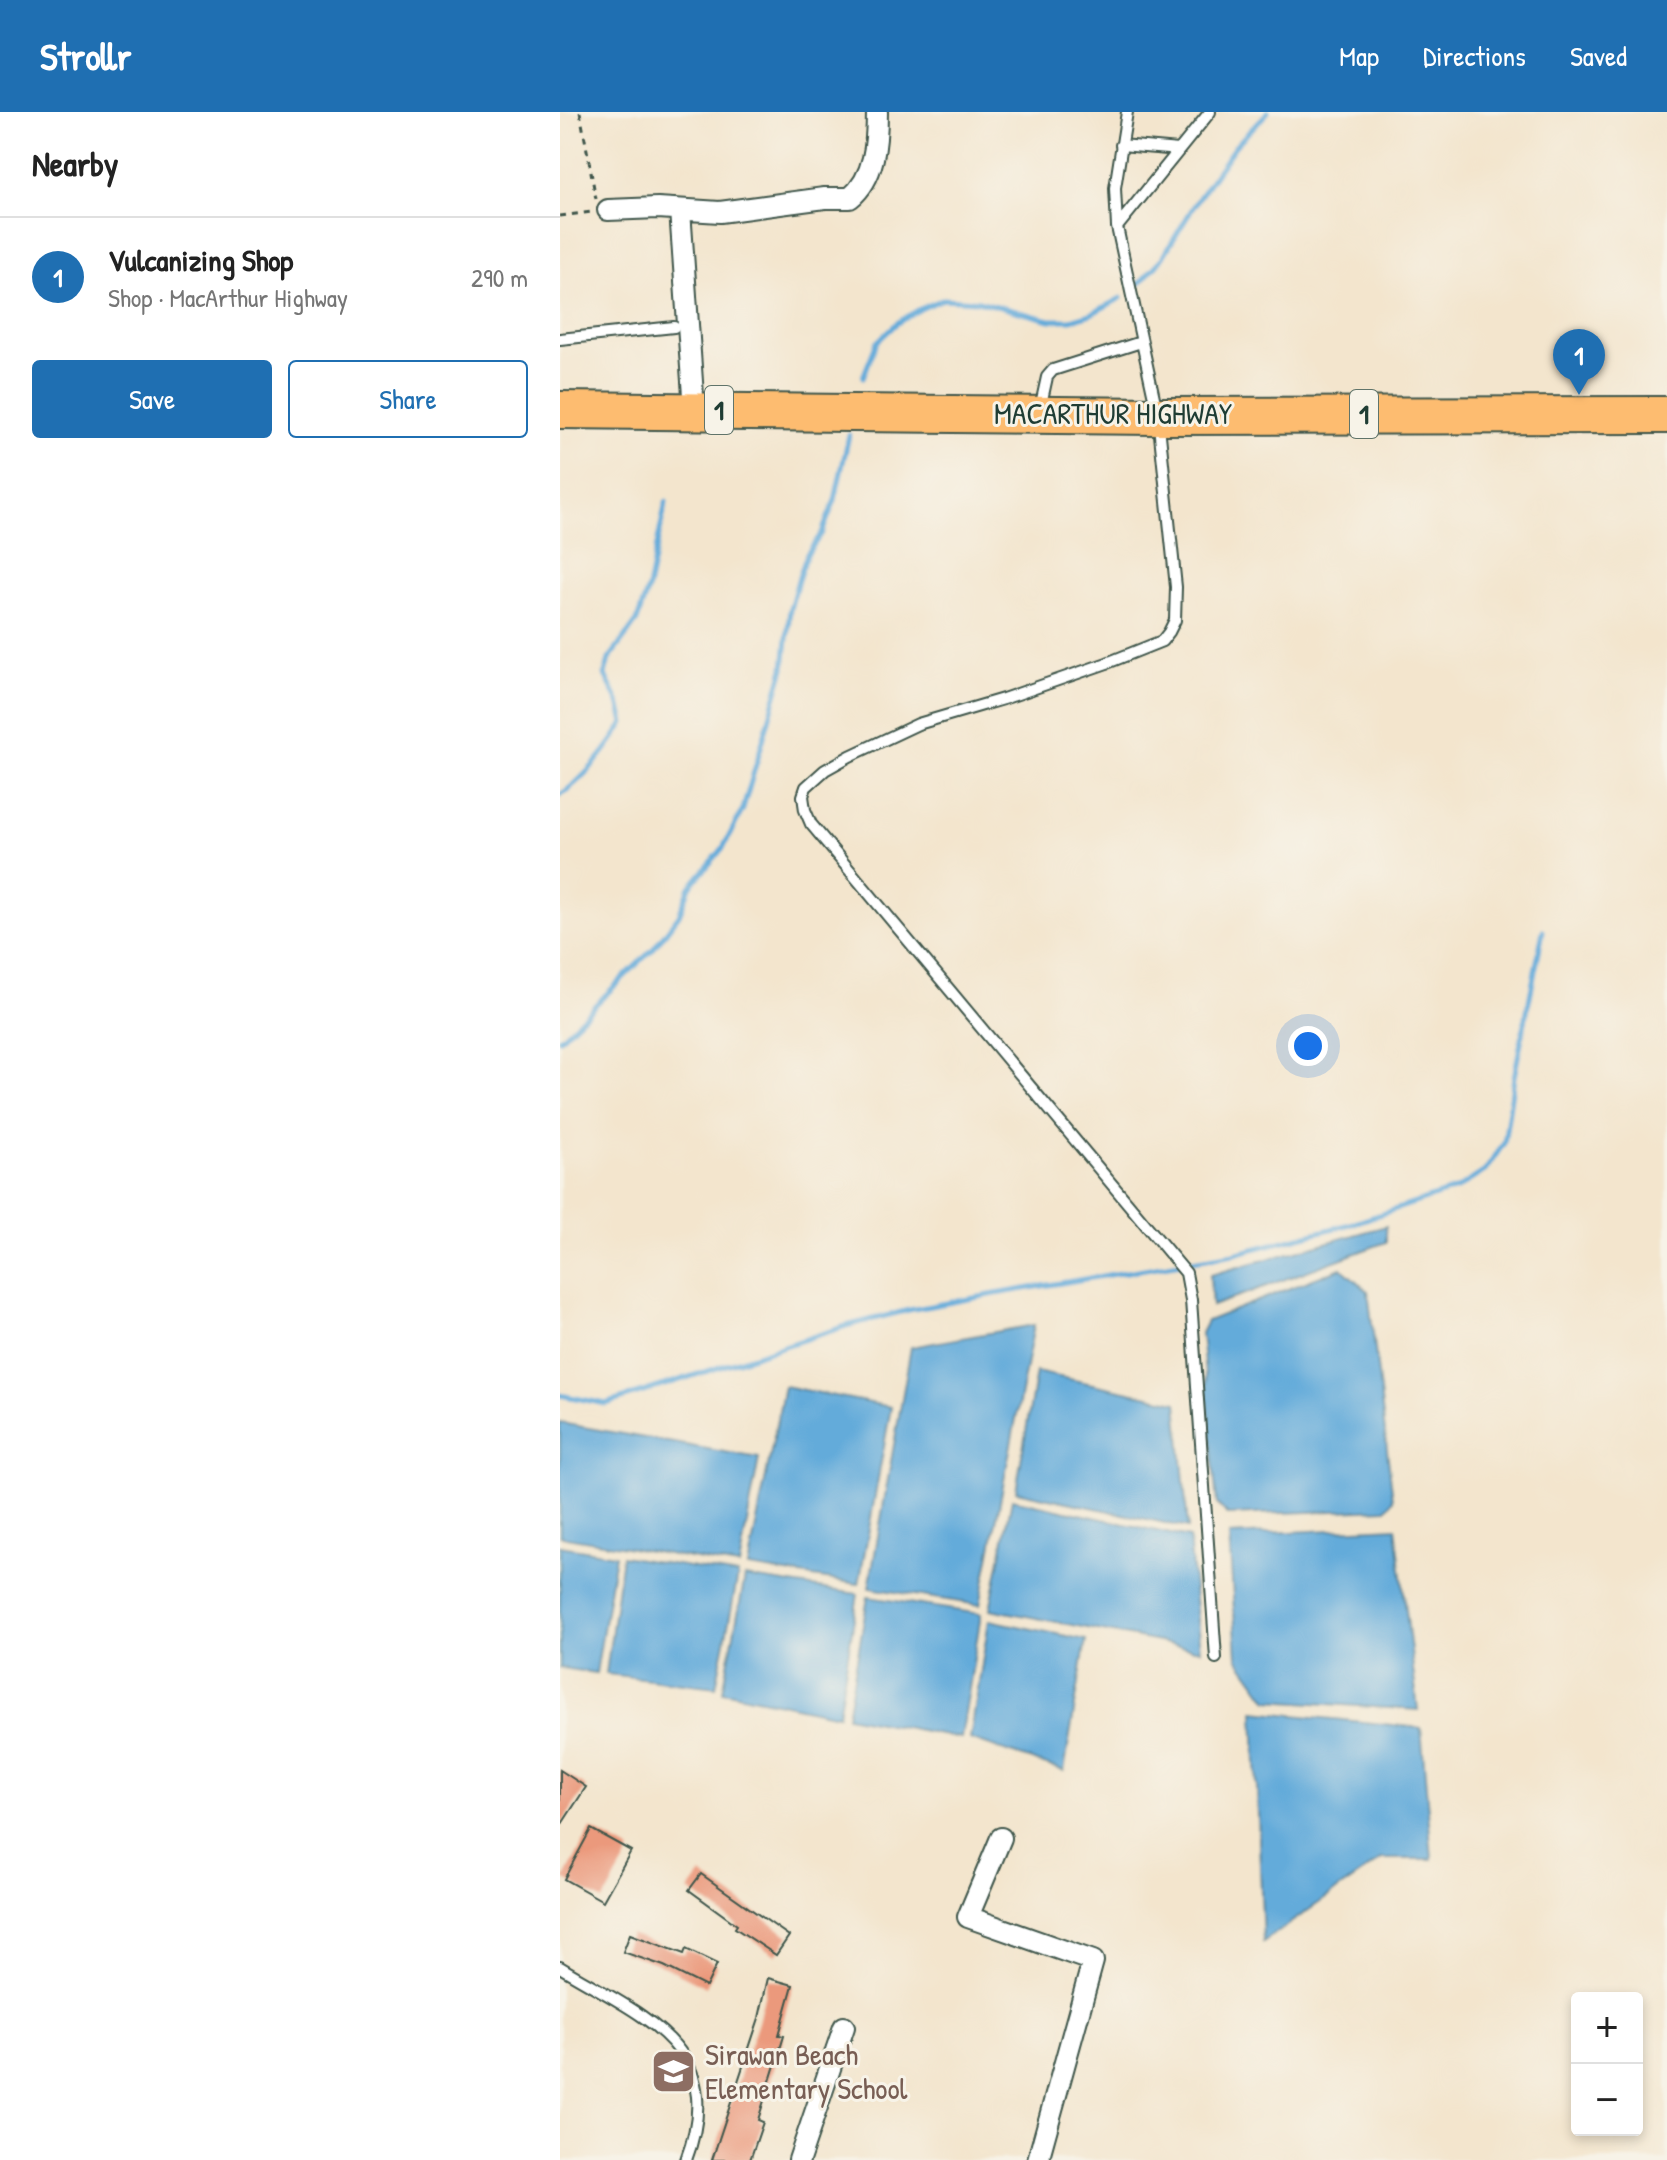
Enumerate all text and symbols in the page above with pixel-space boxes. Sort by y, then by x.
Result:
text: Strollr [40,30,131,82]
text: Map [1339,37,1379,75]
text: Directions [1423,37,1526,75]
text: Saved [1570,37,1627,75]
text: Nearby [32,141,118,187]
text: Vulcanizing Shop [108,240,293,280]
text: 1 [53,260,63,295]
text: 290 m [471,260,528,295]
text: Shop · MacArthur Highway [108,280,348,315]
pin: 1 [1553,329,1605,395]
button: Save [32,360,272,438]
button: Share [288,360,528,438]
road number: 1 [705,386,733,434]
road number: 1 [1350,390,1378,438]
street label: MACARTHUR HIGHWAY [994,393,1232,433]
your location [1288,1026,1328,1066]
map controls [1571,1992,1643,2136]
button: + [1571,1992,1643,2064]
place label: Sirawan Beach Elementary School [705,2034,907,2108]
school or university icon: Sirawan Beach Elementary School [650,2048,698,2096]
button: − [1571,2064,1643,2136]

